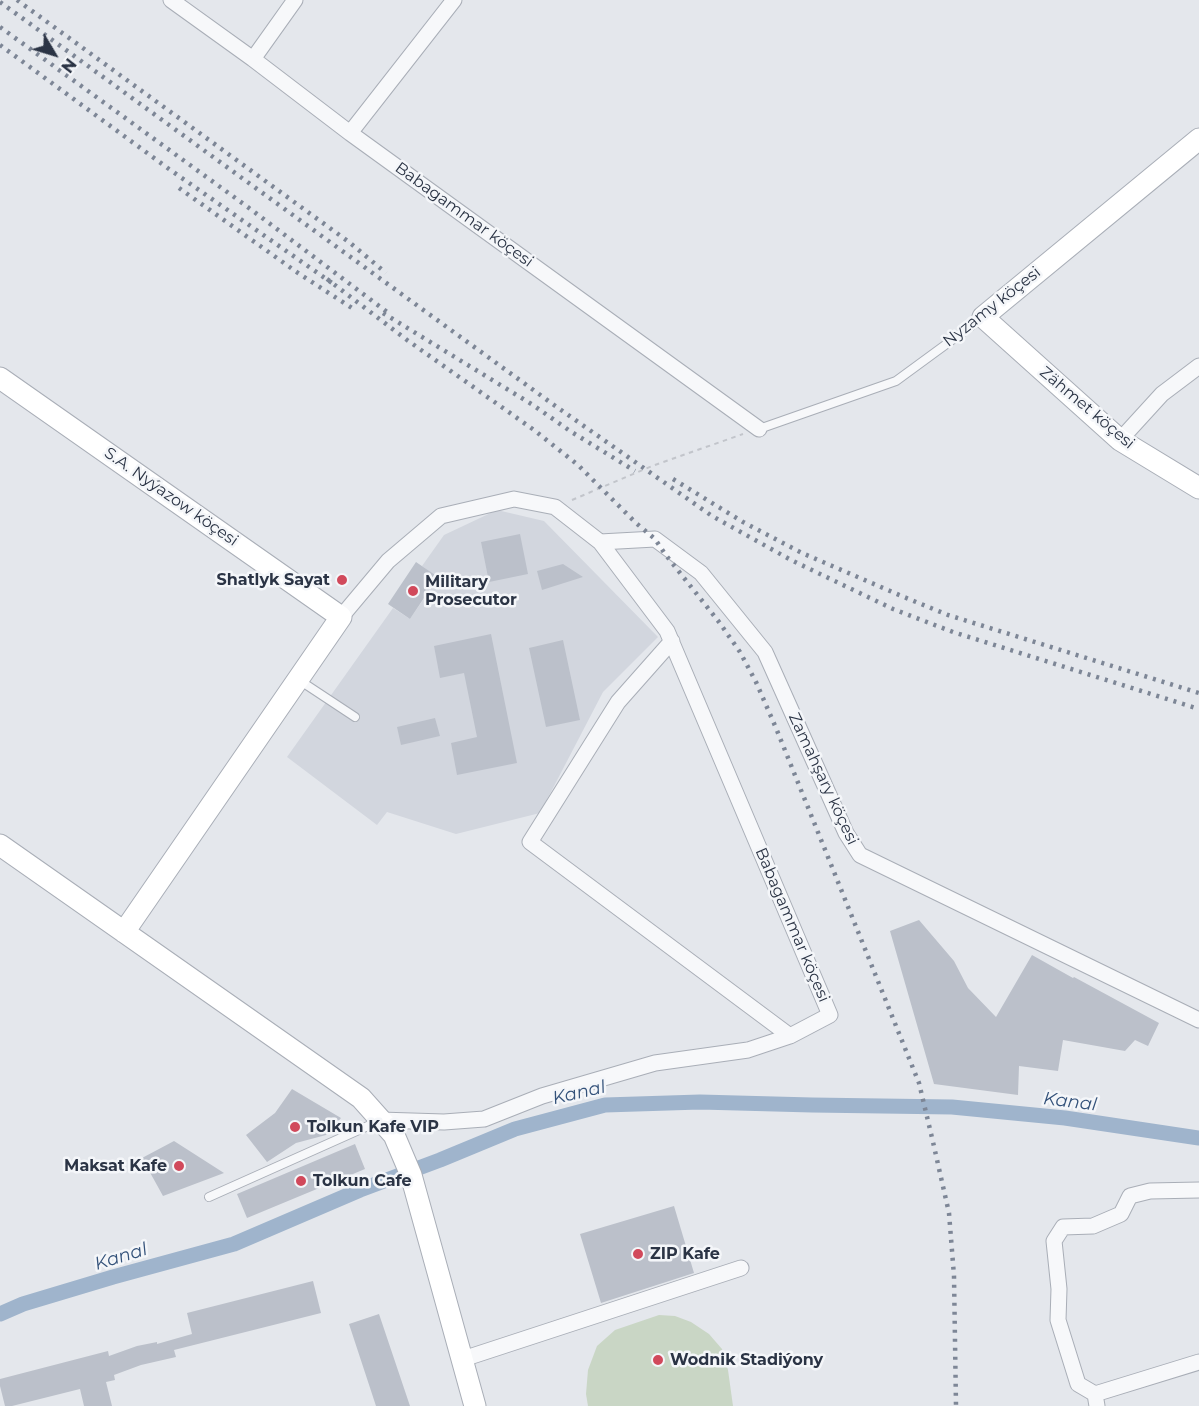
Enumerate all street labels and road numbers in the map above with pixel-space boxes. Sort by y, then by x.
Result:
street label: Babagammar köçesi [391,158,537,272]
street label: Nyzamy köçesi [939,263,1045,351]
street label: Zähmet köçesi [1036,363,1138,453]
street label: S.A. Nyýazow köçesi [100,444,242,550]
street label: Zamahşary köçesi [784,710,862,848]
street label: Babagammar köçesi [751,845,833,1005]

